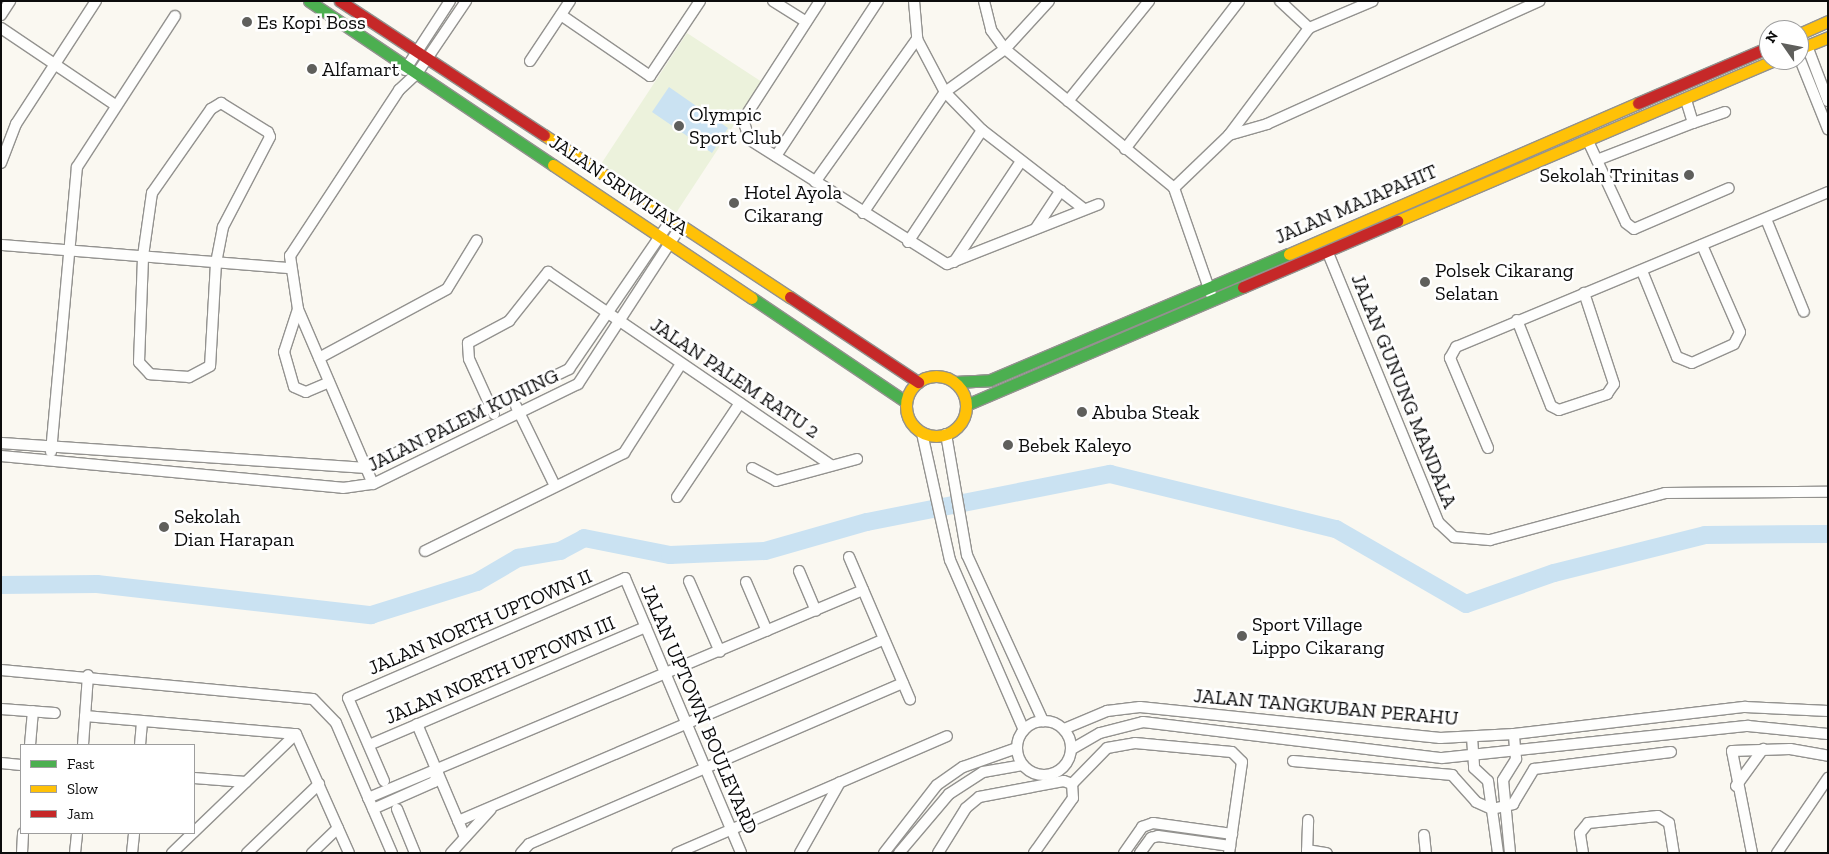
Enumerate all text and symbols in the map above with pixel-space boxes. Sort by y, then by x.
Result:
place label: Es Kopi Boss [257,10,366,34]
marker: Es Kopi Boss [241,16,253,28]
north arrow [1759,20,1809,70]
text: N [1762,28,1782,46]
place label: Alfamart [322,57,399,81]
marker: Alfamart [306,63,318,75]
place label: Olympic Sport Club [689,102,781,149]
marker: Olympic Sport Club [673,120,685,132]
street label: JALAN SRIWIJAYA [545,130,693,240]
street label: JALAN MAJAPAHIT [1271,159,1441,249]
place label: Sekolah Trinitas [1539,163,1679,187]
marker: Sekolah Trinitas [1683,169,1695,181]
place label: Hotel Ayola Cikarang [744,180,843,227]
marker: Hotel Ayola Cikarang [728,197,740,209]
place label: Polsek Cikarang Selatan [1435,258,1574,305]
street label: JALAN GUNUNG MANDALA [1346,270,1462,512]
marker: Polsek Cikarang Selatan [1419,276,1431,288]
street label: JALAN PALEM RATU 2 [646,313,824,443]
street label: JALAN PALEM KUNING [364,363,562,477]
place label: Abuba Steak [1092,400,1199,424]
marker: Abuba Steak [1076,406,1088,418]
place label: Bebek Kaleyo [1018,433,1132,457]
marker: Bebek Kaleyo [1002,439,1014,451]
place label: Sekolah Dian Harapan [174,504,294,551]
marker: Sekolah Dian Harapan [158,521,170,533]
street label: JALAN NORTH UPTOWN II [364,564,596,680]
street label: JALAN UPTOWN BOULEVARD [635,580,763,838]
street label: JALAN NORTH UPTOWN III [382,611,618,729]
place label: Sport Village Lippo Cikarang [1252,612,1384,659]
marker: Sport Village Lippo Cikarang [1236,630,1248,642]
street label: JALAN TANGKUBAN PERAHU [1192,683,1460,731]
legend [20,744,195,834]
text: Fast [67,755,95,773]
text: Slow [67,780,98,798]
text: Jam [67,805,94,823]

